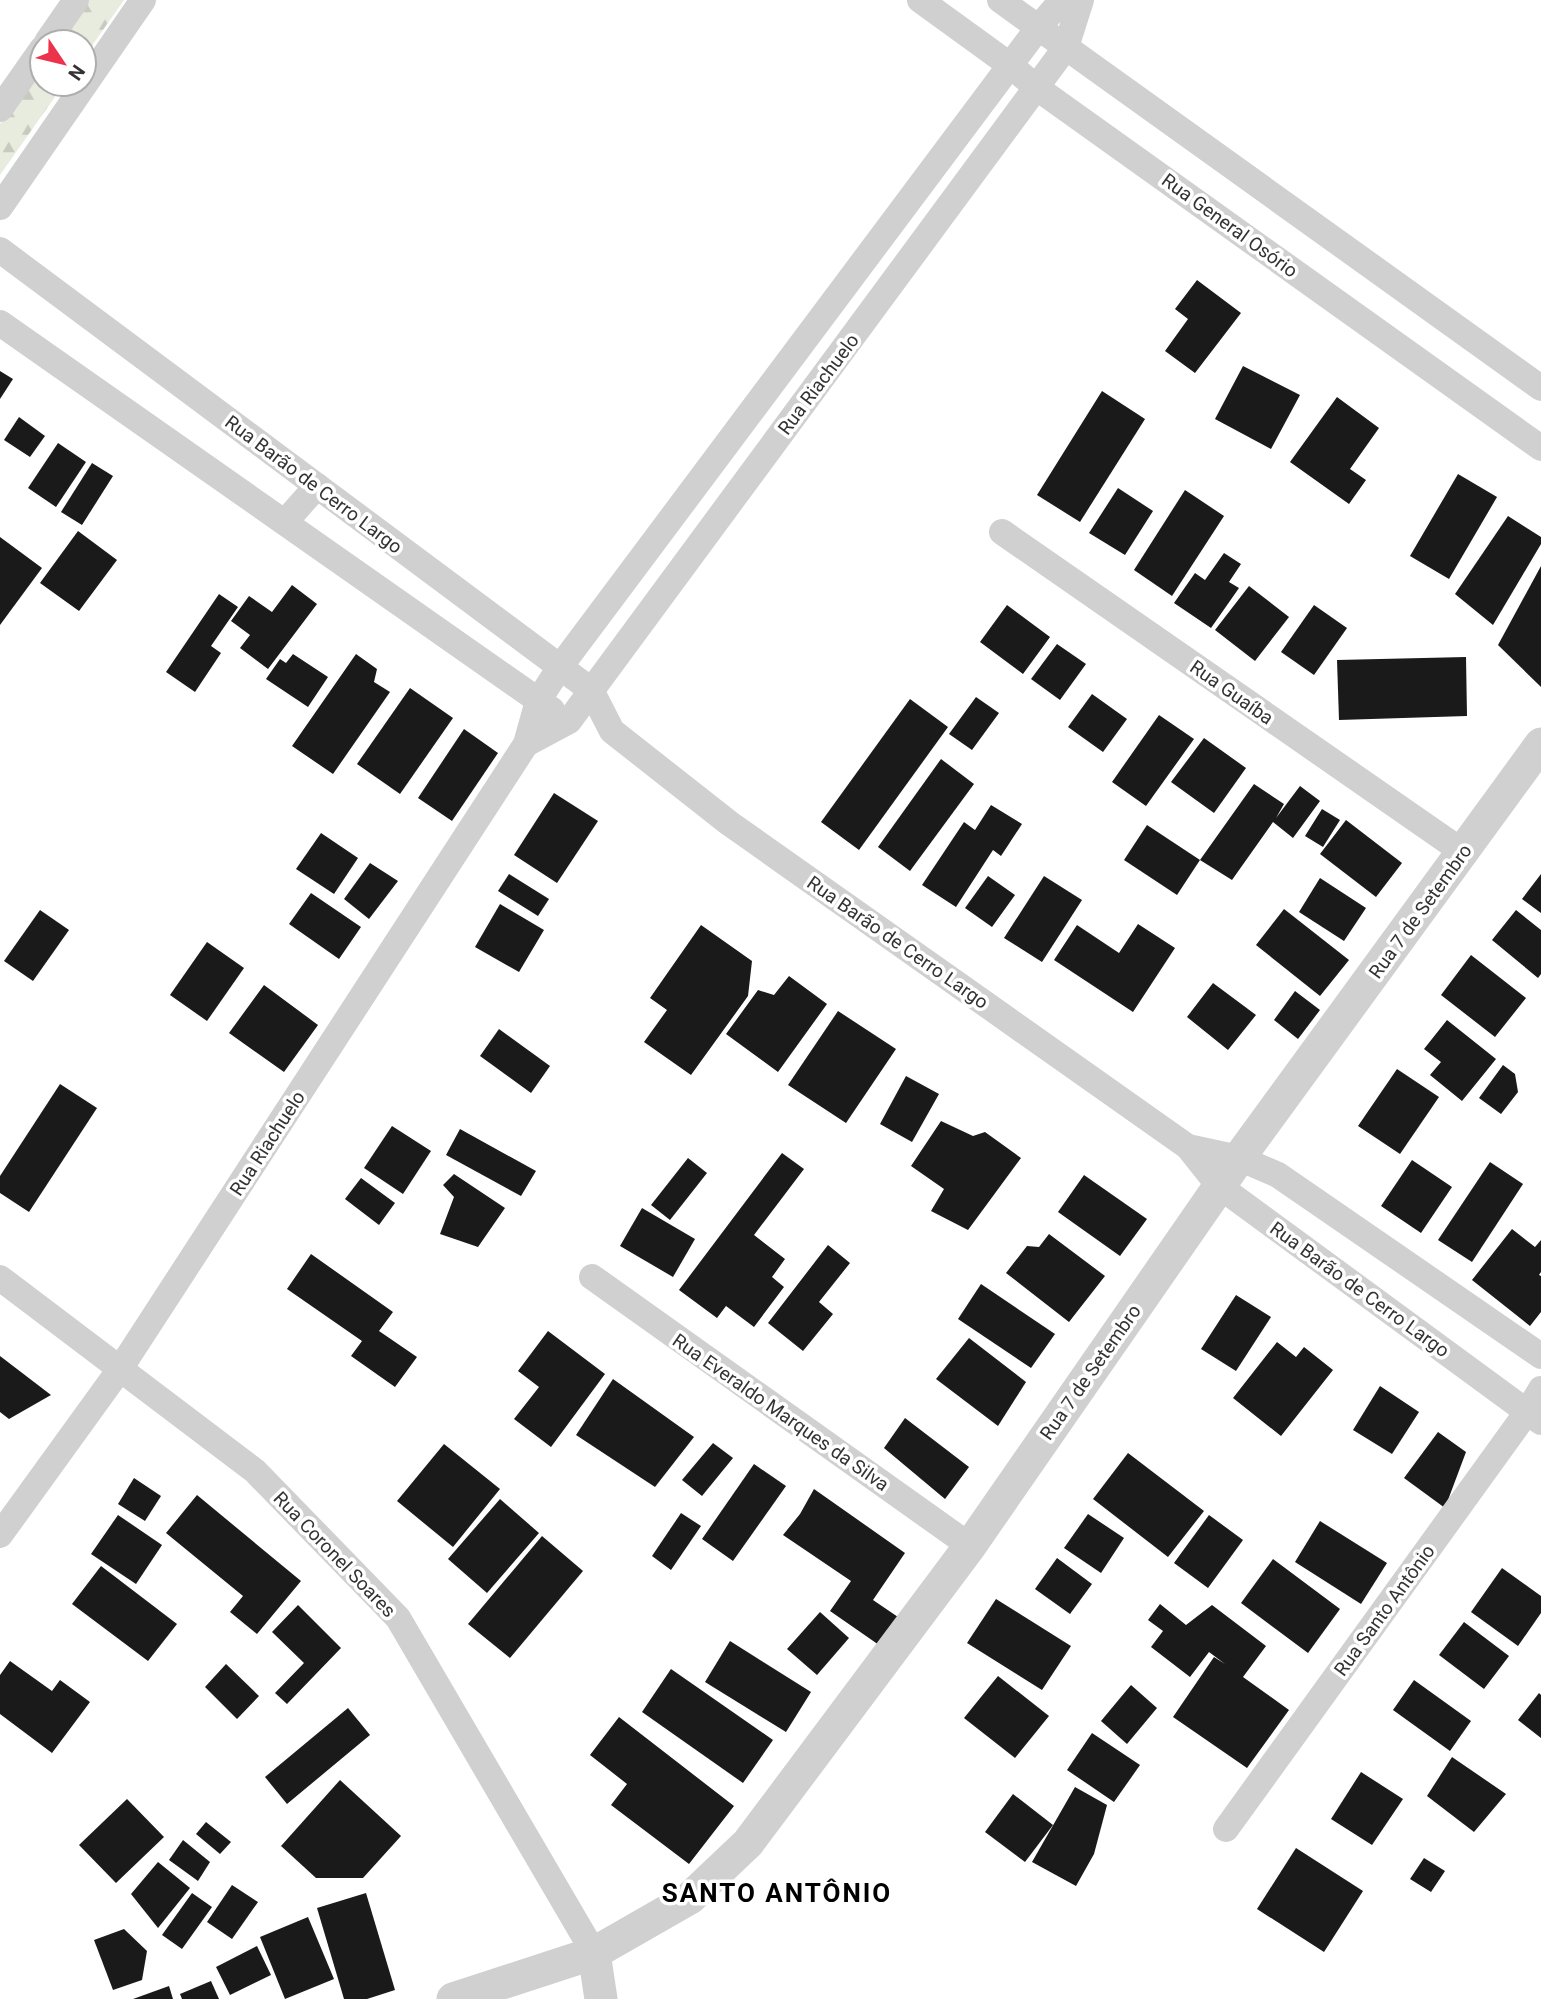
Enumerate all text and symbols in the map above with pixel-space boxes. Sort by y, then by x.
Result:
north arrow [28,28,98,98]
text: N [63,60,90,85]
street label: Rua General Osório [1157,168,1302,282]
street label: Rua Riachuelo [773,329,864,439]
street label: Rua Barão de Cerro Largo [221,410,407,559]
street label: Rua Guaíba [1186,655,1278,730]
street label: Rua 7 de Setembro [1364,840,1477,983]
street label: Rua Barão de Cerro Largo [803,871,993,1014]
street label: Rua Riachuelo [225,1087,310,1200]
street label: Rua Barão de Cerro Largo [1266,1217,1454,1362]
street label: Rua 7 de Setembro [1035,1300,1146,1444]
street label: Rua Everaldo Marques da Silva [668,1329,893,1496]
street label: Rua Coronel Soares [269,1487,401,1622]
street label: Rua Santo Antônio [1329,1540,1440,1680]
district label: SANTO ANTÔNIO [662,1878,892,1908]

